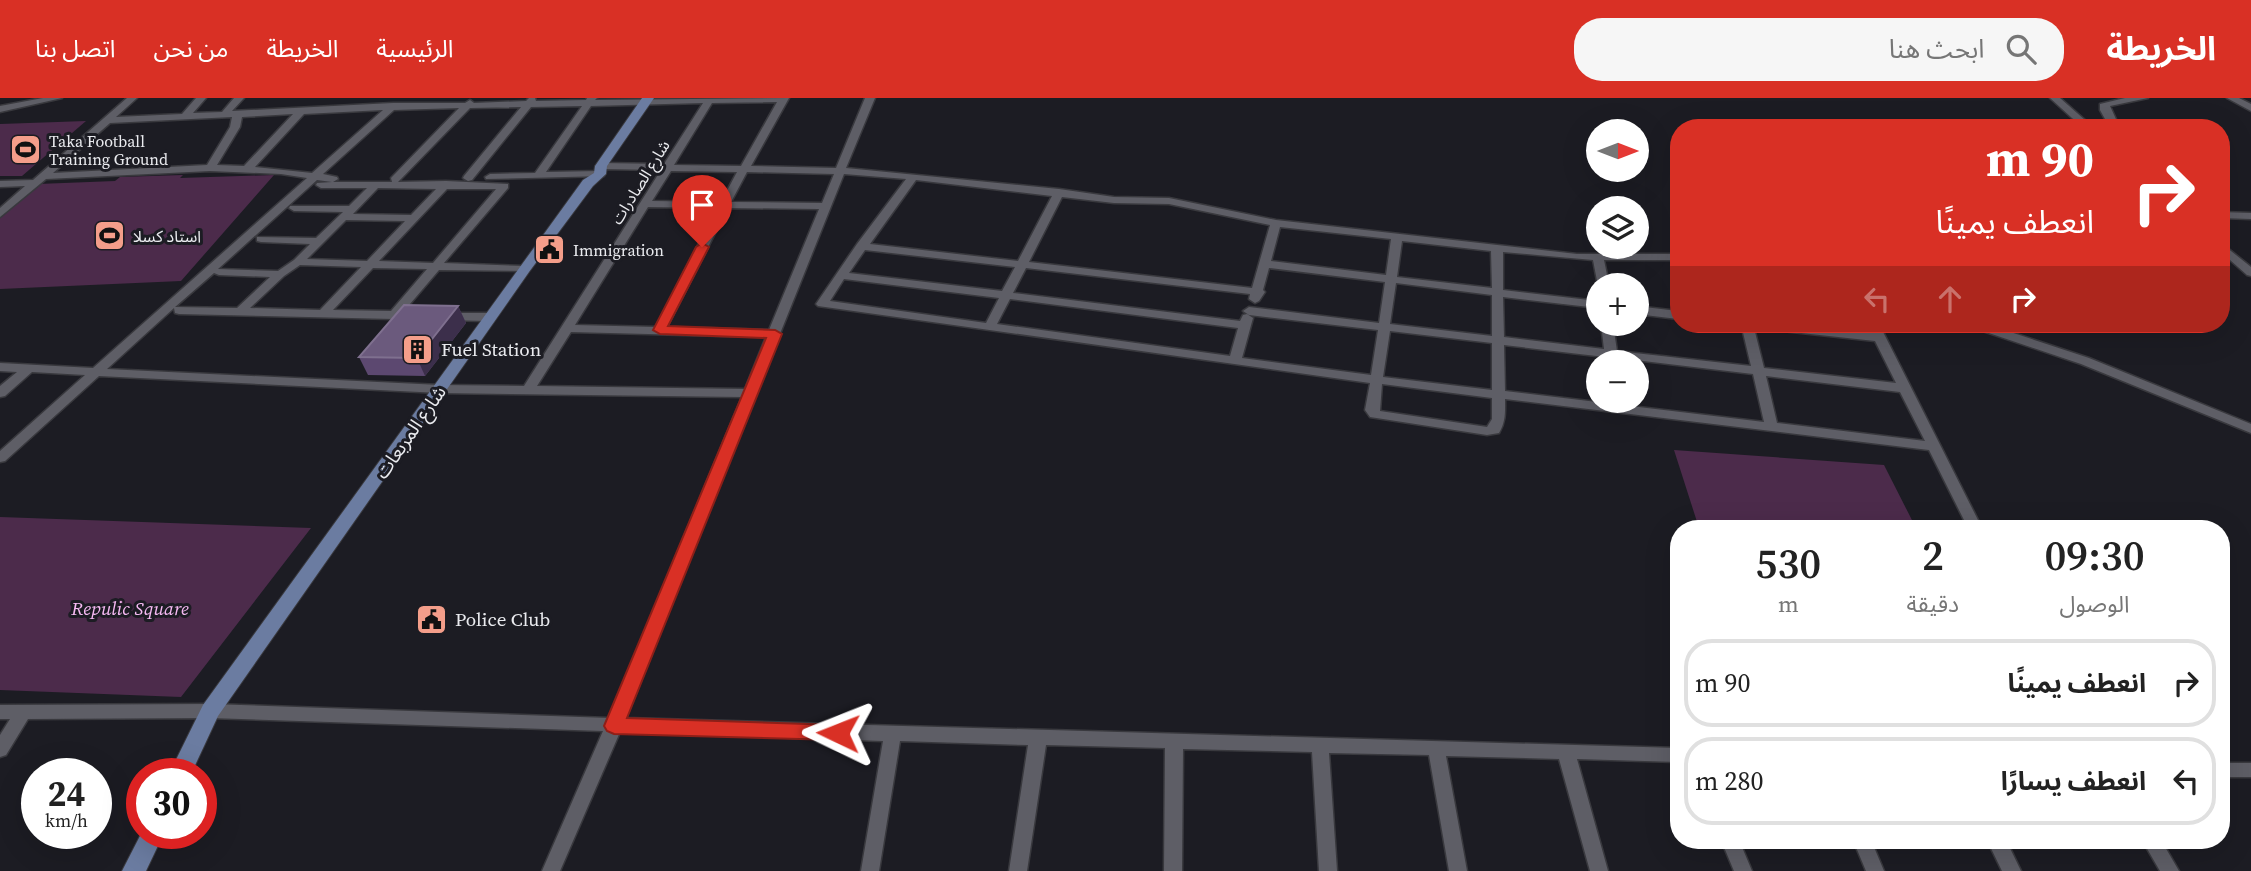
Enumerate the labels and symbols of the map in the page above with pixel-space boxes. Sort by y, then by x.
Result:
north arrow [1586,119,1648,182]
place label: Taka Football Training Ground [49,130,168,170]
sports icon: Taka Football Training Ground [9,133,43,167]
street label: شارع الصادرات [605,136,676,229]
pin [672,175,732,247]
sports icon: استاد كسلا [93,219,127,253]
place label: استاد كسلا [133,225,201,247]
public building icon: Immigration [533,233,567,267]
place label: Immigration [573,239,664,261]
building icon: Fuel Station [401,332,435,366]
place label: Fuel Station [441,336,541,362]
street label: شارع المربعات [368,380,453,484]
park label: Repulic Square [70,595,189,621]
public building icon: Police Club [415,602,449,636]
place label: Police Club [455,606,550,632]
position arrow [801,696,875,770]
speed limit sign: 30 [126,758,217,849]

